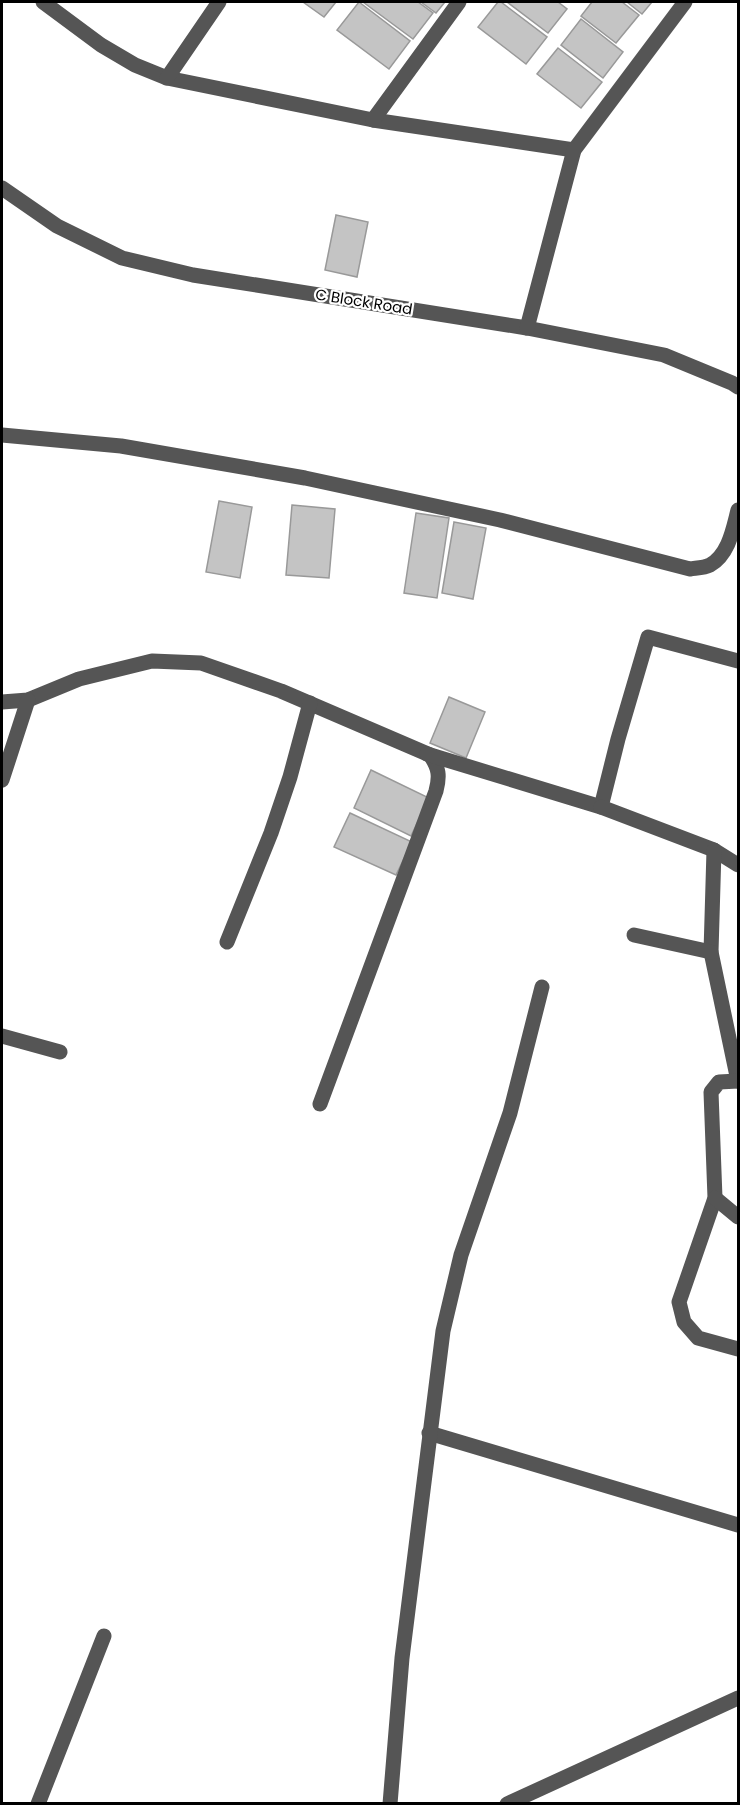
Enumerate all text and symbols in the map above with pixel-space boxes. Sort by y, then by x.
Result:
street label: C Block Road [314,283,414,320]

